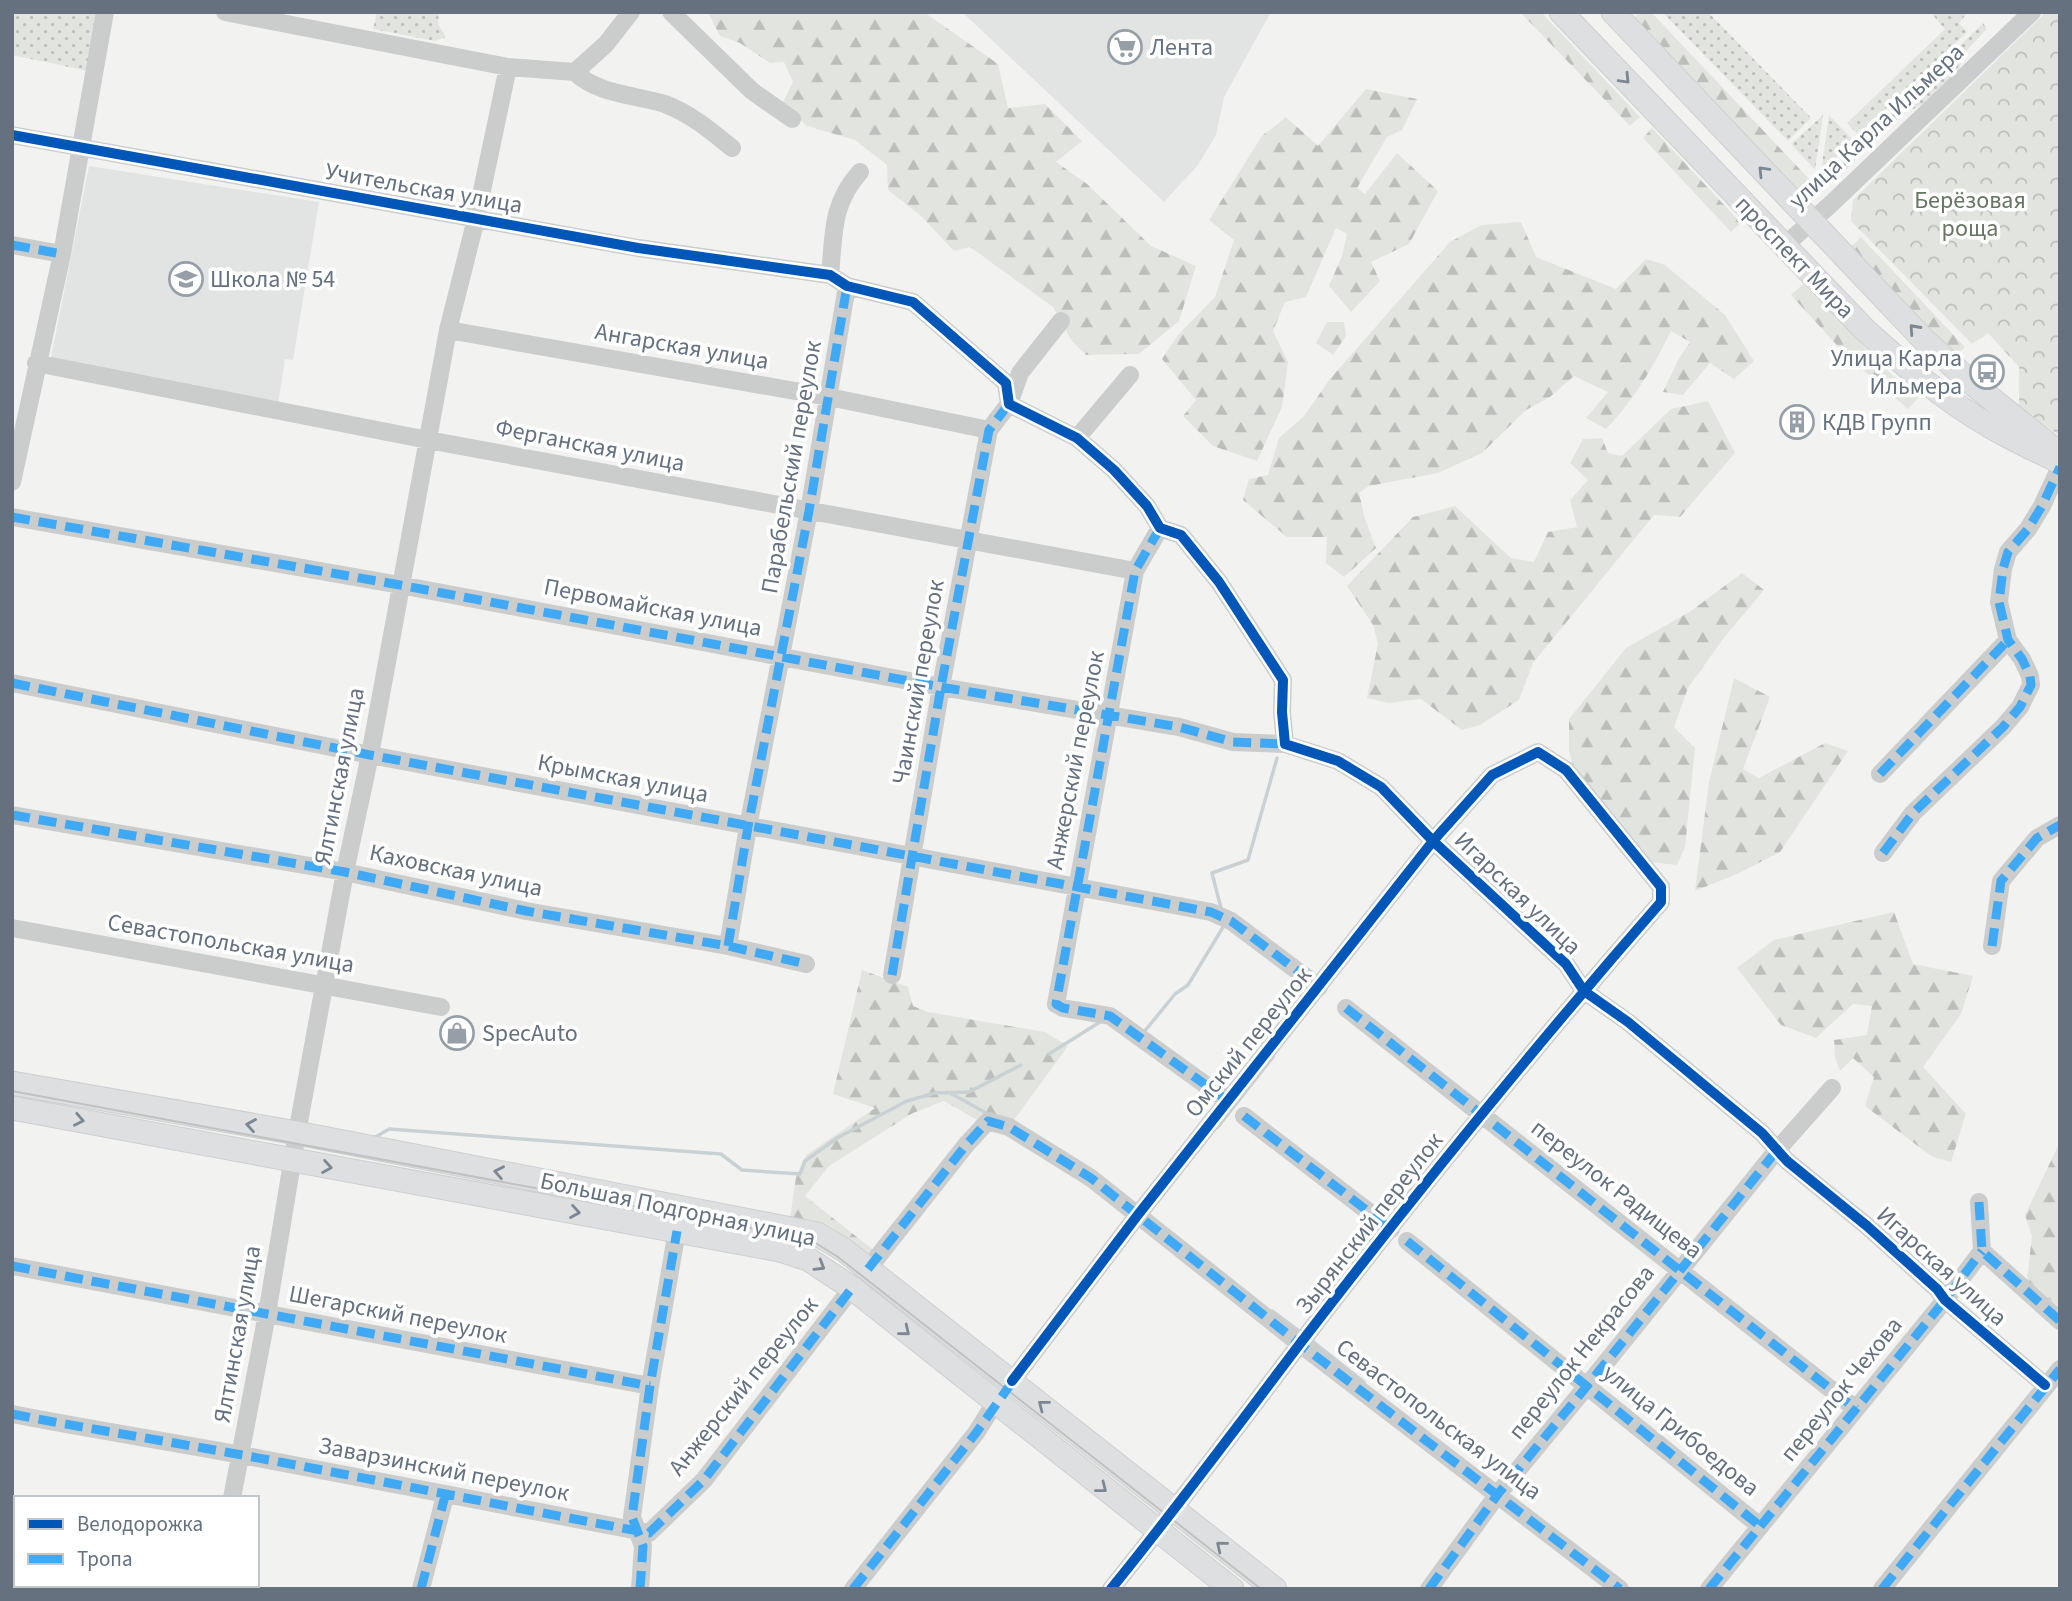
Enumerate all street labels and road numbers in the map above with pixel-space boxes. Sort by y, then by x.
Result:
street label: улица Карла Ильмера [1781,35,1972,217]
street label: Учительская улица [323,154,525,223]
street label: проспект Мира [1727,188,1862,327]
street label: Ангарская улица [592,314,772,379]
street label: Парабельский переулок [752,338,831,596]
street label: Ферганская улица [492,410,688,481]
street label: Первомайская улица [541,569,765,646]
street label: Чаинский переулок [883,577,954,787]
street label: Анжерский переулок [1037,648,1114,872]
street label: Ялтинская улица [305,685,374,868]
street label: Крымская улица [534,745,711,812]
street label: Игарская улица [1446,823,1589,963]
street label: Каховская улица [366,835,546,906]
street label: Севастопольская улица [105,905,357,982]
street label: Омский переулок [1177,959,1320,1125]
street label: переулок Радищева [1523,1111,1710,1268]
street label: Зырянский переулок [1287,1125,1452,1322]
street label: Большая Подгорная улица [537,1163,819,1256]
street label: Игарская улица [1869,1198,2015,1335]
street label: Ялтинская улица [205,1243,270,1426]
street label: переулок Некрасова [1500,1257,1663,1447]
street label: Шегарский переулок [286,1276,510,1353]
street label: Анжерский переулок [660,1289,827,1484]
street label: переулок Чехова [1772,1309,1911,1469]
street label: Севастопольская улица [1328,1330,1549,1509]
street label: улица Грибоедова [1595,1356,1767,1505]
street label: Заварзинский переулок [316,1428,572,1511]

